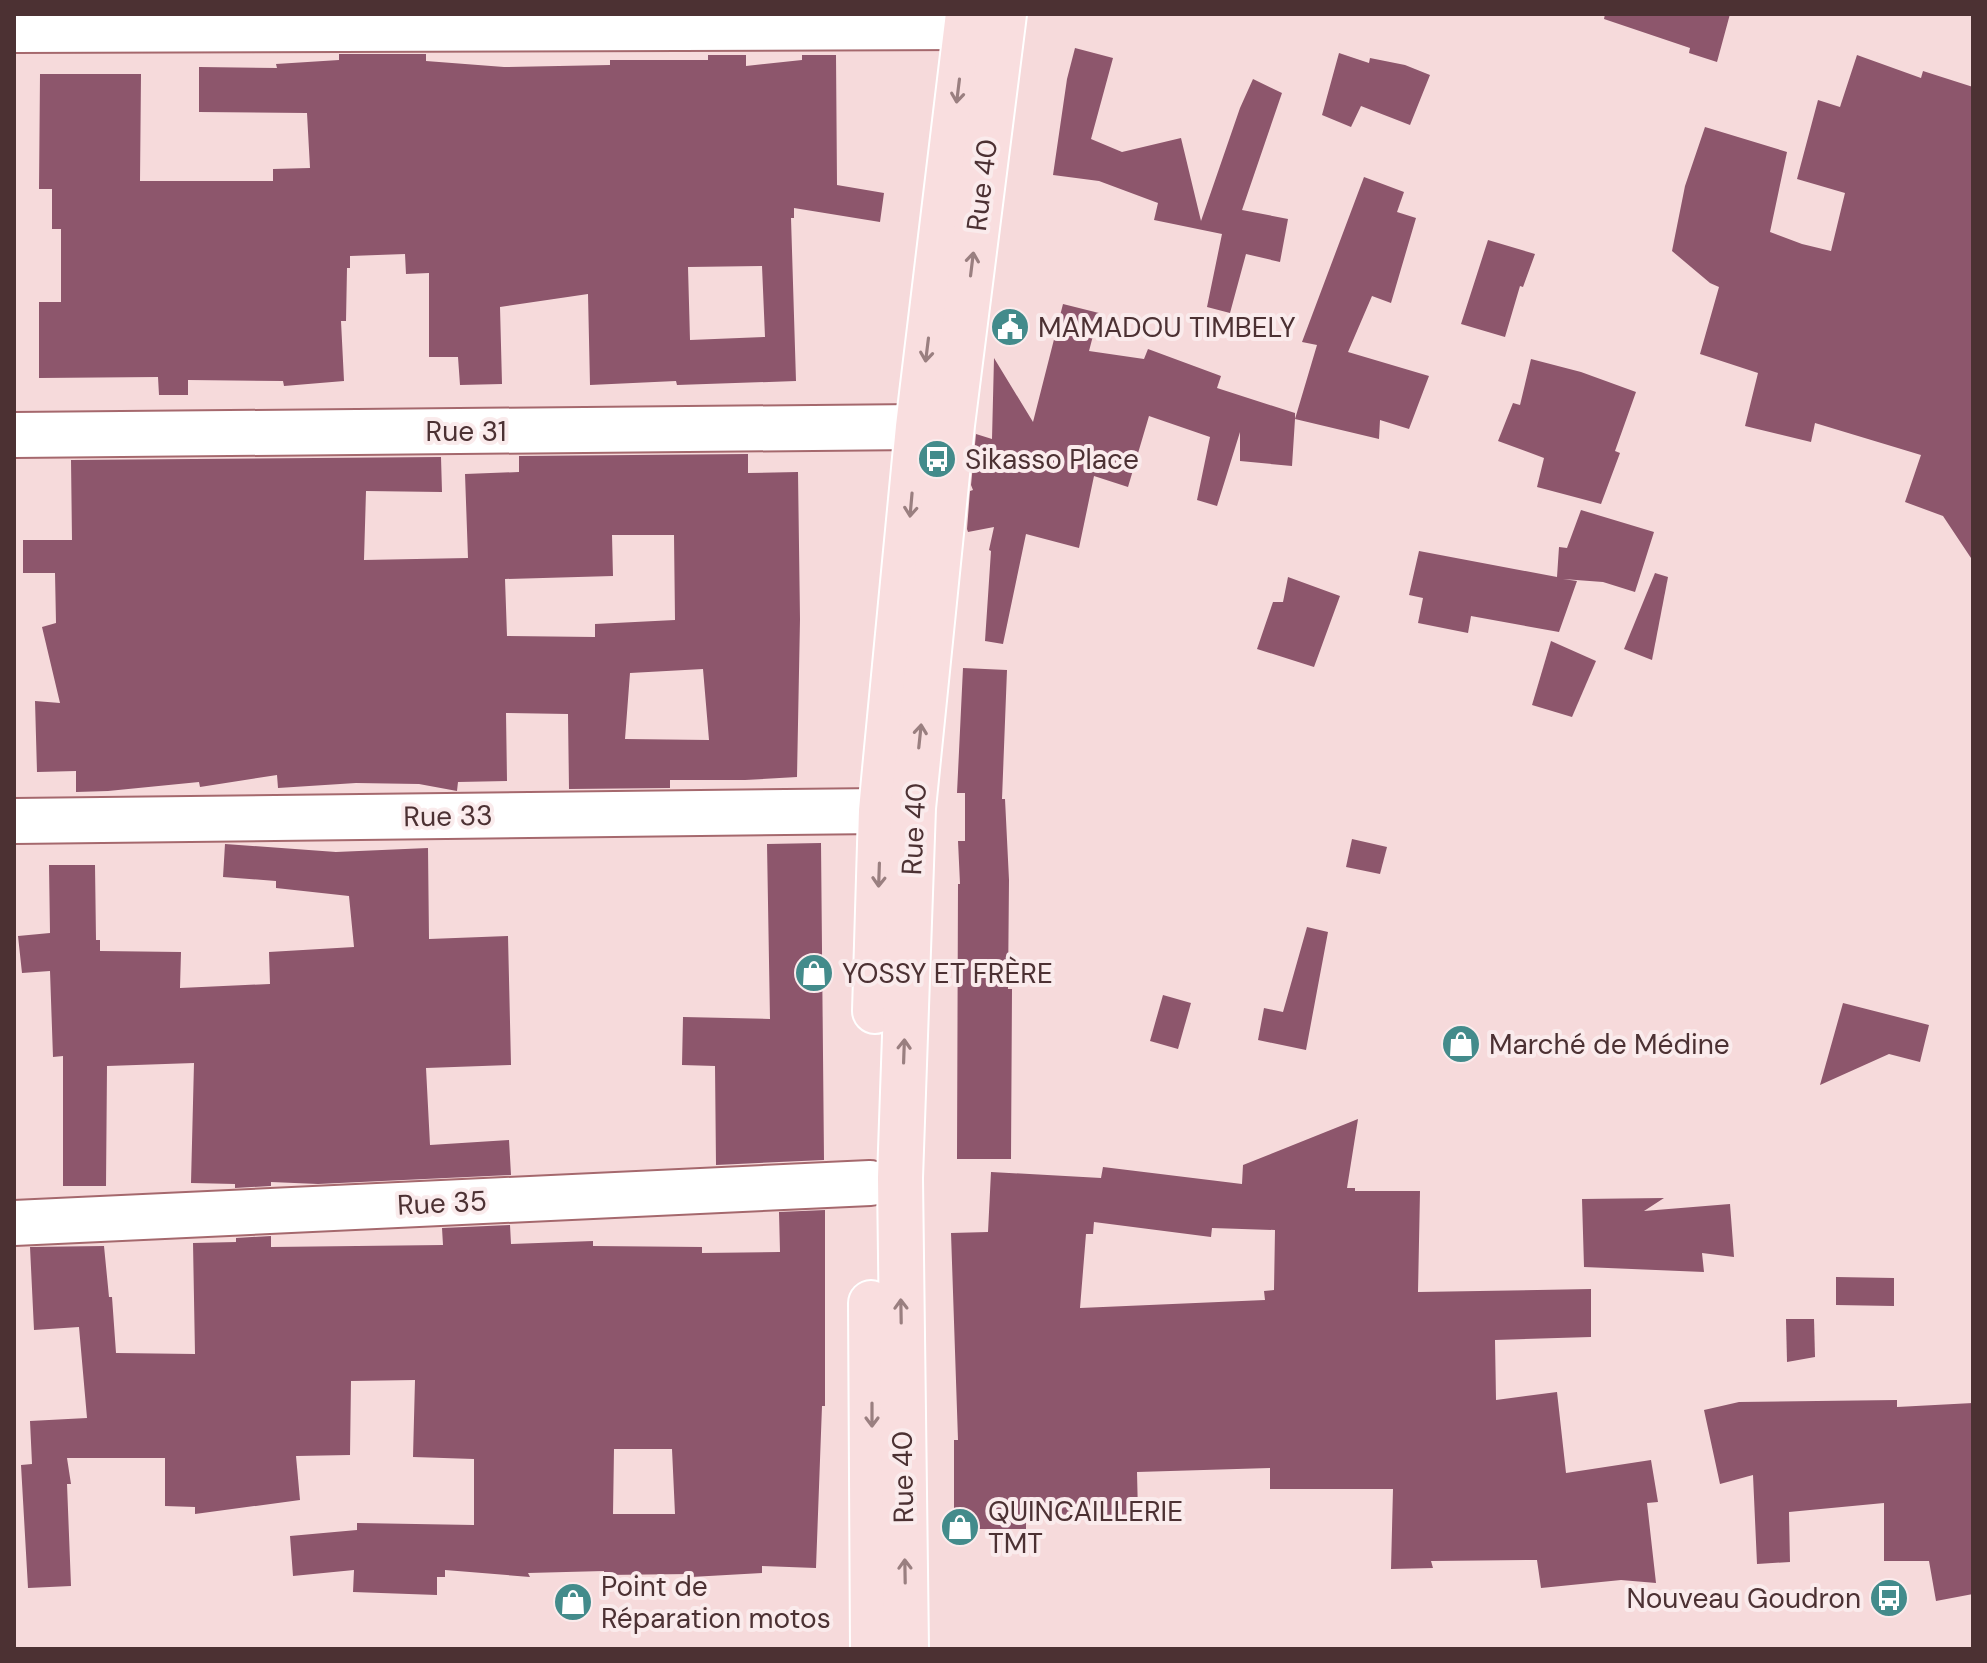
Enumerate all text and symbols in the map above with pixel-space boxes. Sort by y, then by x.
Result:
one-way arrow [951,77,966,104]
street label: Rue 40 [958,137,1006,233]
one-way arrow [965,251,980,278]
public building icon: MAMADOU TIMBELY [989,306,1031,348]
place label: MAMADOU TIMBELY [1038,309,1296,346]
one-way arrow [920,336,935,362]
street label: Rue 31 [426,413,506,450]
bus stop icon: Sikasso Place [916,438,958,480]
place label: Sikasso Place [965,441,1139,478]
one-way arrow [903,491,918,518]
one-way arrow [913,723,928,750]
street label: Rue 40 [893,782,935,876]
street label: Rue 33 [403,797,493,835]
one-way arrow [872,861,887,888]
shop icon: YOSSY ET FRÈRE [793,952,835,994]
place label: YOSSY ET FRÈRE [842,955,1053,992]
shop icon: Marché de Médine [1440,1023,1482,1065]
place label: Marché de Médine [1489,1026,1730,1063]
one-way arrow [897,1038,912,1065]
street label: Rue 35 [396,1182,488,1224]
one-way arrow [894,1298,909,1325]
one-way arrow [864,1401,879,1428]
street label: Rue 40 [884,1431,922,1523]
place label: QUINCAILLERIE TMT [988,1493,1183,1562]
shop icon: QUINCAILLERIE TMT [939,1506,981,1548]
one-way arrow [897,1558,912,1585]
place label: Point de Réparation motos [601,1568,831,1637]
bus stop icon: Nouveau Goudron [1868,1577,1910,1619]
place label: Nouveau Goudron [1626,1580,1861,1617]
shop icon: Point de Réparation motos [552,1581,594,1623]

